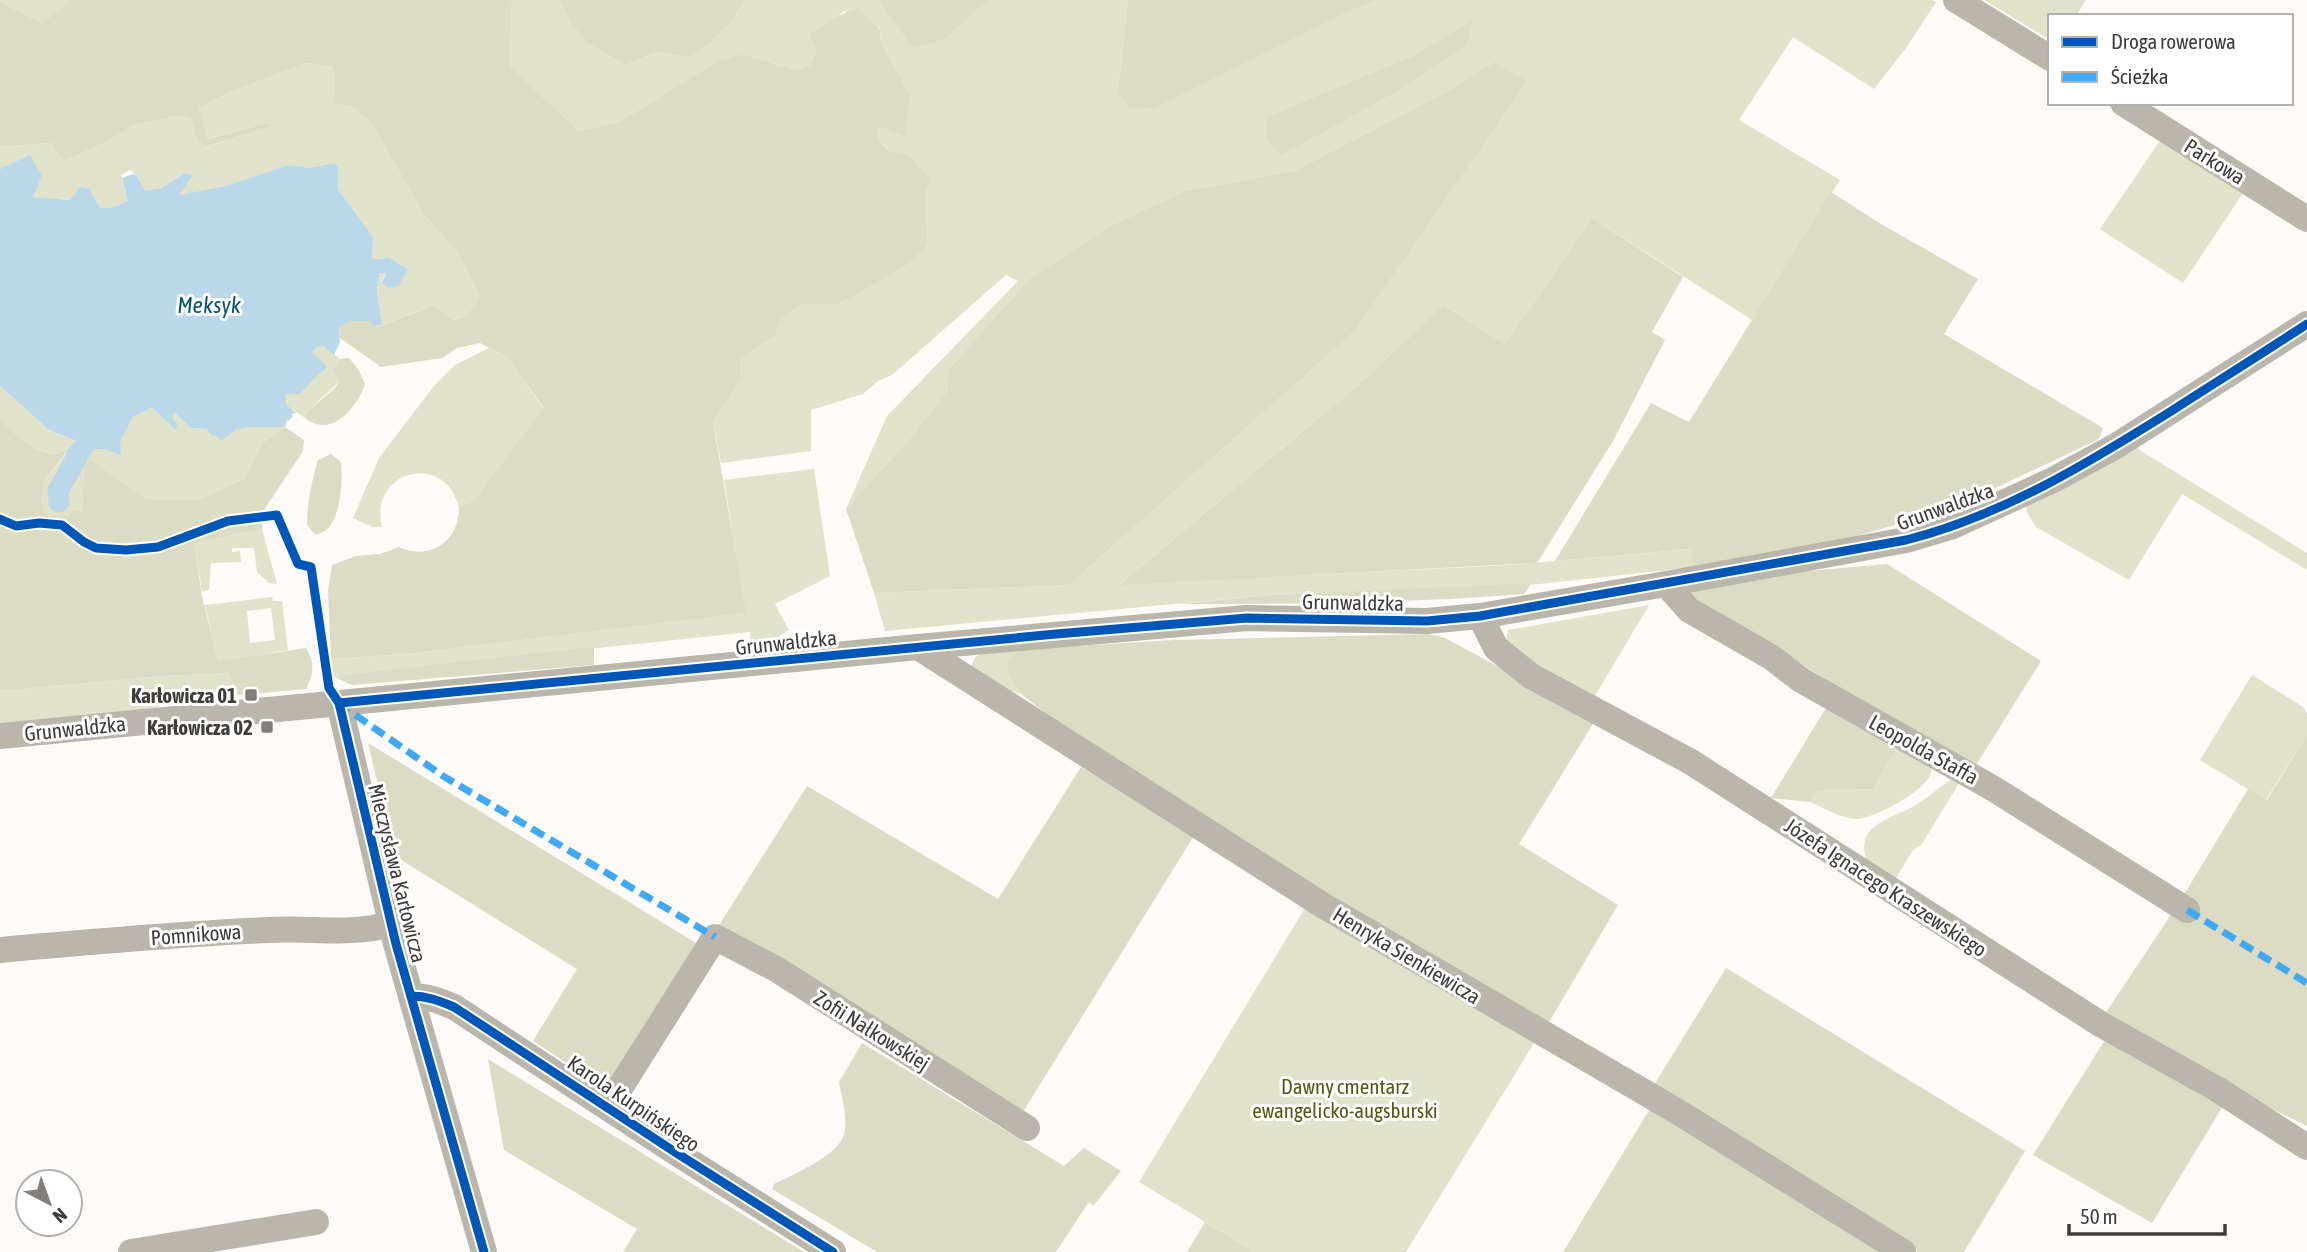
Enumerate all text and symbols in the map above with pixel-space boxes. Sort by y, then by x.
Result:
legend [2048,14,2293,105]
text: Droga rowerowa [2111,29,2236,53]
text: Ścieżka [2111,64,2169,88]
street label: Parkowa [2180,133,2250,189]
water label: Meksyk [177,292,242,318]
street label: Grunwaldzka [1893,477,1997,535]
street label: Grunwaldzka [1302,589,1404,615]
street label: Grunwaldzka [734,625,838,659]
place label: Karłowicza 01 [131,683,237,707]
marker: Karłowicza 01 [243,687,259,703]
street label: Leopolda Staffa [1865,709,1983,789]
street label: Grunwaldzka [23,711,127,745]
place label: Karłowicza 02 [147,715,253,739]
marker: Karłowicza 02 [259,719,275,735]
street label: Mieczysława Karłowicza [364,781,432,965]
street label: Józefa Ignacego Kraszewskiego [1780,813,1992,961]
street label: Henryka Sienkiewicza [1329,902,1485,1008]
street label: Pomnikowa [150,919,242,949]
street label: Zofii Nałkowskiej [810,985,934,1075]
street label: Karola Kurpińskiego [563,1050,705,1156]
park label: Dawny cmentarz ewangelicko-augsburski [1252,1074,1438,1122]
north arrow [14,1168,84,1238]
scale bar [2069,1192,2225,1236]
text: N [49,1204,72,1228]
text: 50 m [2080,1204,2118,1228]

